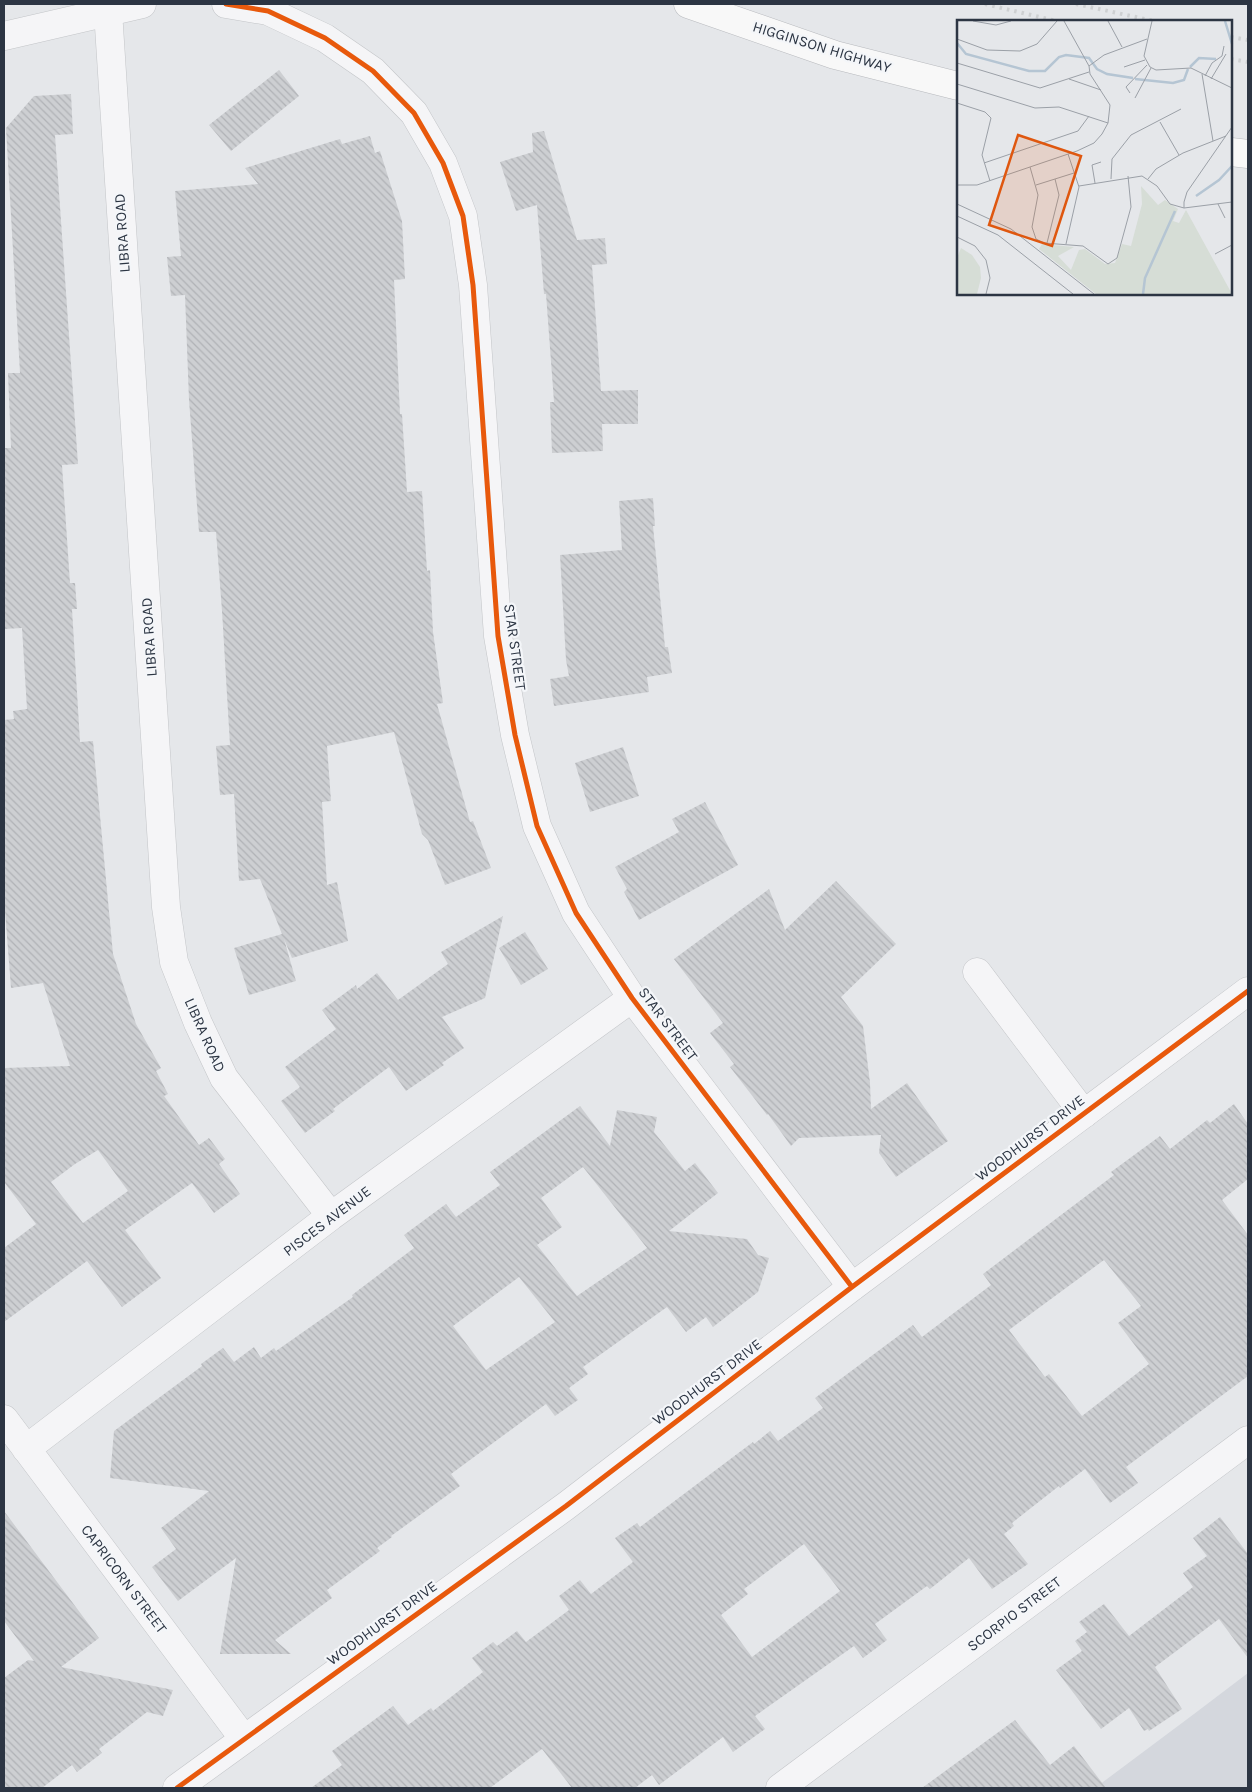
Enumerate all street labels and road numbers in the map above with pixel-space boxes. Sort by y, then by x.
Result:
street label: HIGGINSON HIGHWAY [751,17,894,77]
street label: LIBRA ROAD [110,193,134,273]
street label: LIBRA ROAD [137,597,161,677]
street label: STAR STREET [500,602,530,692]
street label: STAR STREET [634,984,702,1065]
street label: LIBRA ROAD [181,995,229,1075]
street label: WOODHURST DRIVE [972,1091,1088,1185]
street label: PISCES AVENUE [280,1182,374,1260]
street label: WOODHURST DRIVE [649,1335,765,1429]
street label: CAPRICORN STREET [77,1521,171,1637]
street label: SCORPIO STREET [963,1573,1065,1655]
street label: WOODHURST DRIVE [323,1577,441,1669]

